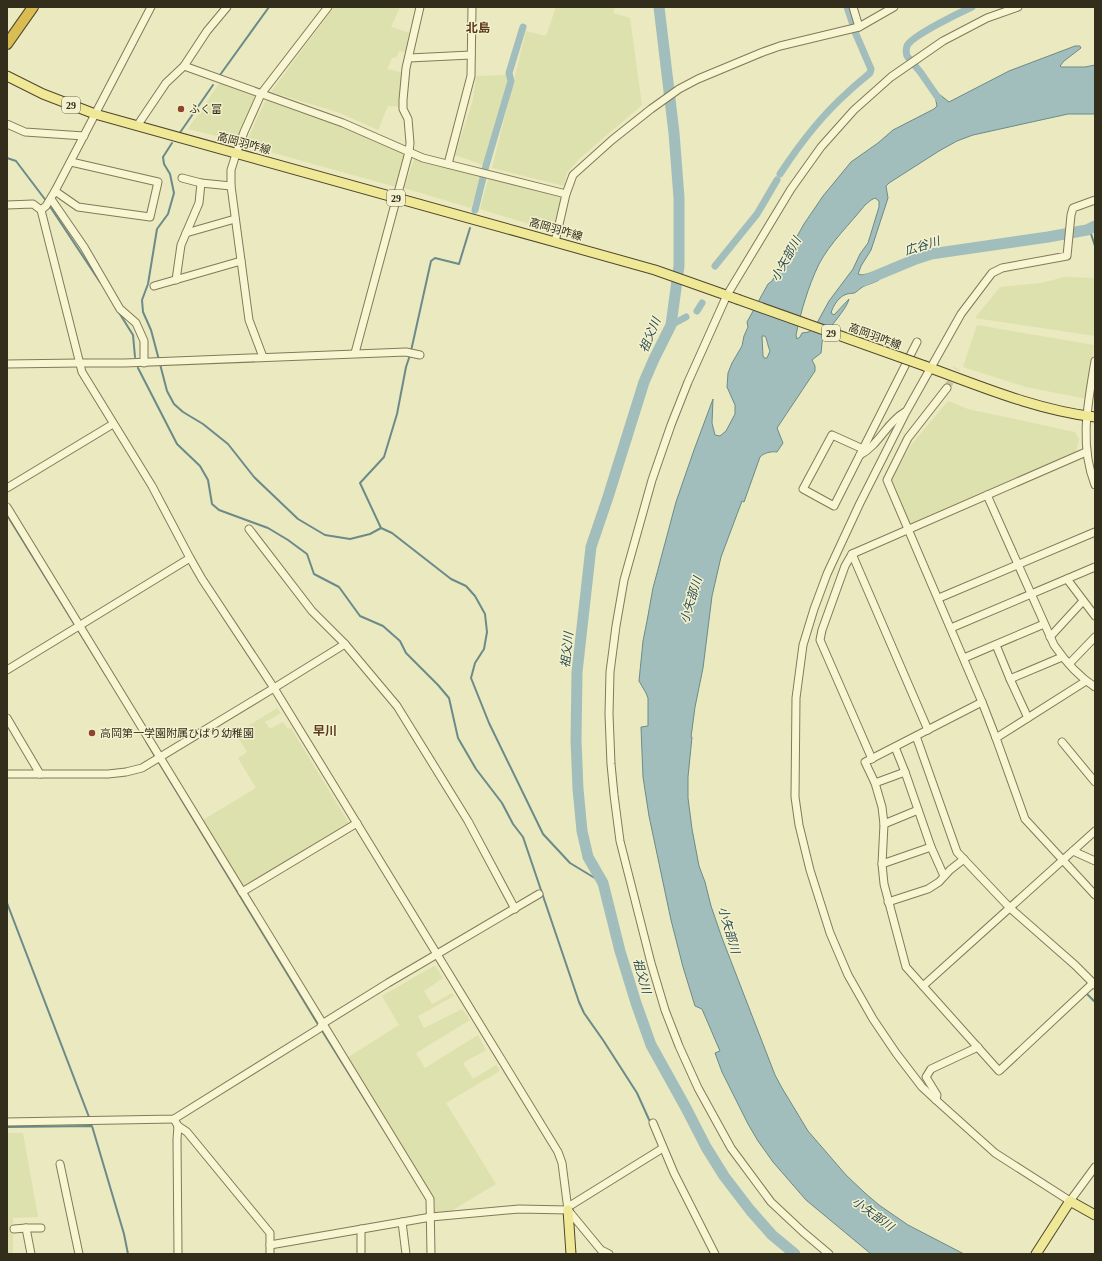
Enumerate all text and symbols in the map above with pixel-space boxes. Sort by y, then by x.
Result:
district label: 北島 [466,21,490,35]
road number: 29 [62,97,80,113]
place label: ふく富 [189,103,222,115]
marker: ふく富 [176,104,186,114]
street label: 高岡羽咋線 [216,130,272,156]
road number: 29 [387,190,405,206]
street label: 高岡羽咋線 [528,216,584,242]
water label: 小矢部川 [768,233,805,283]
water label: 広谷川 [903,233,943,258]
water label: 祖父川 [637,314,664,354]
street label: 高岡羽咋線 [847,321,903,351]
road number: 29 [822,325,840,341]
water label: 小矢部川 [677,573,705,625]
water label: 祖父川 [558,629,576,669]
district label: 早川 [313,724,337,738]
place label: 高岡第一学園附属ひばり幼稚園 [100,727,254,739]
marker: 高岡第一学園附属ひばり幼稚園 [87,728,97,738]
water label: 小矢部川 [716,905,743,957]
water label: 祖父川 [631,957,654,997]
water label: 小矢部川 [849,1194,898,1235]

